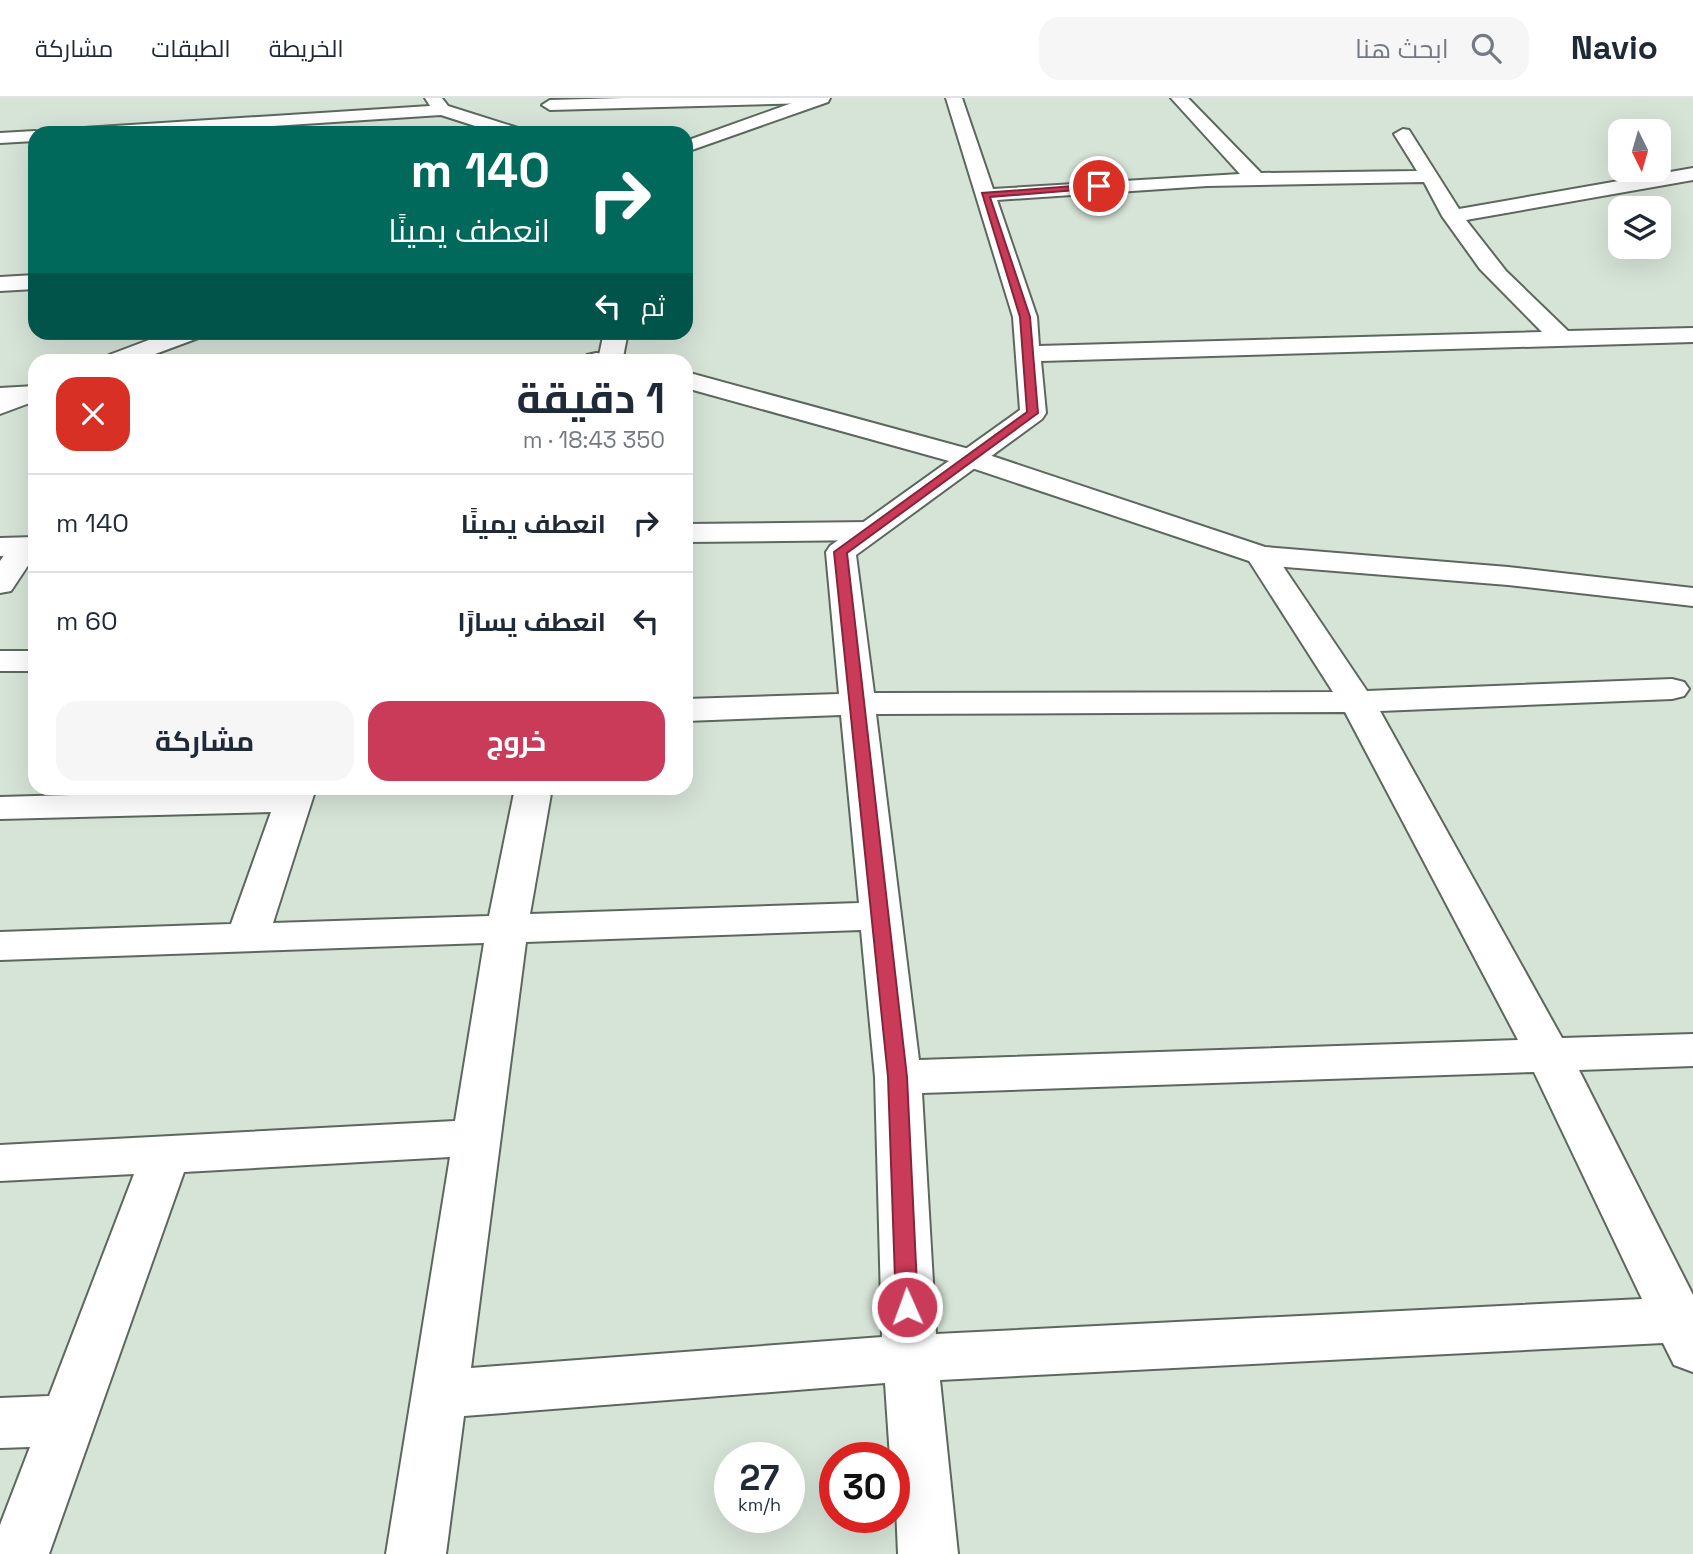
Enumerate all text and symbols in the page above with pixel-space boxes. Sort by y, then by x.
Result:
search box [1039,17,1529,80]
text: Navio [1571,27,1658,69]
icon: search [1467,29,1505,67]
text: ابحث هنا [1355,32,1449,66]
text: مشاركة [35,33,113,64]
text: الطبقات [151,33,231,64]
text: الخريطة [269,33,344,64]
north arrow [1608,119,1671,182]
map controls [1608,119,1671,259]
text: 140 m [411,139,550,201]
icon: right [574,154,665,245]
pin [1069,156,1129,216]
icon: arrive [1080,167,1118,205]
button: layers [1608,196,1671,259]
text: انعطف يمينًا [388,211,550,251]
icon: left [589,287,627,325]
text: ثم [641,290,665,324]
text: 1 دقيقة [517,372,665,425]
button: close [56,377,130,451]
text: 350 m · 18:43 [523,425,665,455]
icon: right [627,504,665,542]
text: 140 m [56,506,129,540]
text: انعطف يمينًا [461,507,606,541]
icon: left [627,602,665,640]
text: 60 m [56,604,118,638]
text: انعطف يسارًا [458,605,606,639]
button: مشاركة [56,701,354,781]
button: خروج [368,701,665,781]
position arrow [870,1270,944,1344]
speed limit sign: 30 [819,1442,910,1533]
text: 27 [740,1456,779,1500]
text: km/h [738,1493,781,1516]

